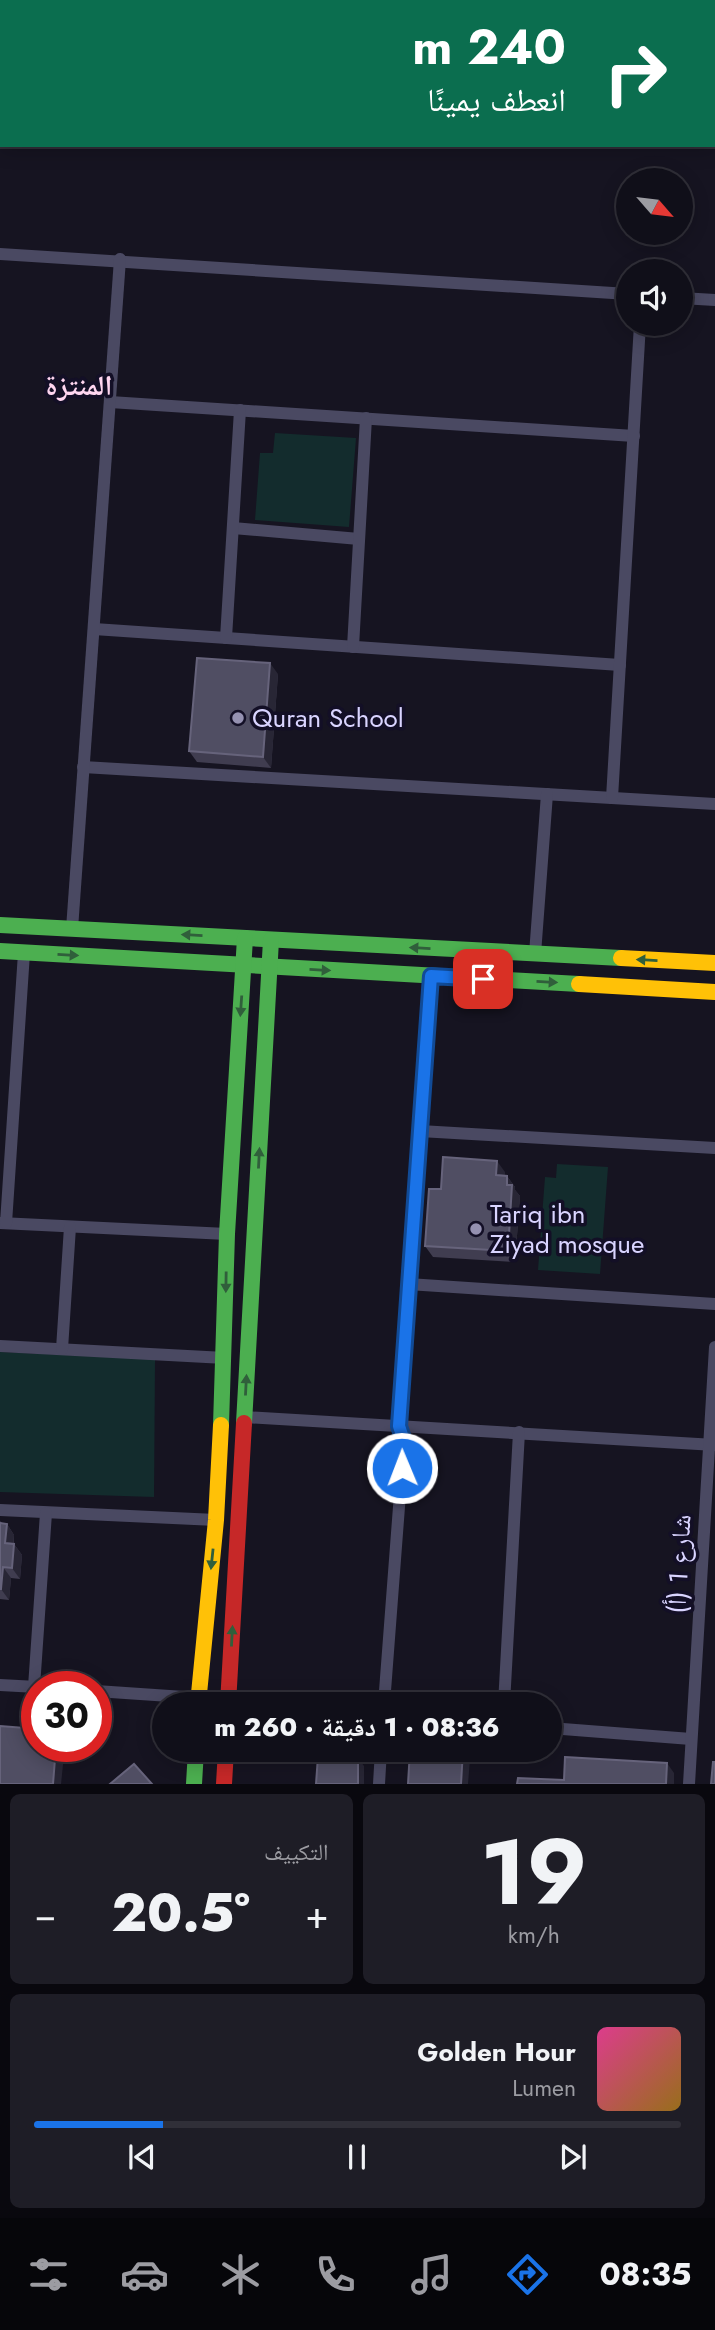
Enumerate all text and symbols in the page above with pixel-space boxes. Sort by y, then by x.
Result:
text: 240 m [412,12,566,82]
icon: right [590,28,681,119]
text: انعطف يمينًا [427,77,566,123]
north arrow [616,168,693,245]
map controls [616,168,693,336]
button: sound [616,259,693,336]
district label: المنتزة [46,365,112,406]
place label: Quran School [252,699,404,737]
marker: Quran School [230,710,246,726]
one-way arrow [181,930,203,941]
one-way arrow [408,942,430,953]
pin [453,949,513,1009]
one-way arrow [57,950,79,961]
one-way arrow [636,954,658,965]
icon: arrive [464,960,502,998]
one-way arrow [309,964,331,975]
one-way arrow [536,977,558,988]
one-way arrow [235,996,246,1018]
one-way arrow [253,1146,264,1168]
place label: Tariq ibn Ziyad mosque [490,1195,644,1263]
marker: Tariq ibn Ziyad mosque [468,1221,484,1237]
one-way arrow [220,1272,232,1294]
one-way arrow [241,1373,252,1395]
position arrow [365,1431,439,1505]
street label: شارع 1 (أ) [657,1514,701,1614]
one-way arrow [206,1548,217,1570]
one-way arrow [227,1625,238,1647]
speed limit sign: 30 [21,1671,112,1762]
text: 08:36 · 1 دقيقة · 260 m [214,1708,500,1746]
text: 19 [480,1807,587,1938]
text: التكييف [264,1835,329,1869]
text: 20.5° [112,1875,250,1951]
text: − [34,1887,56,1942]
text: + [305,1887,329,1942]
text: km/h [508,1918,560,1952]
text: Golden Hour [417,2033,576,2071]
text: Lumen [512,2071,576,2105]
icon: previous [123,2138,161,2176]
icon: pause [338,2138,376,2176]
icon: next [554,2138,592,2176]
icon: filters [24,2250,73,2299]
icon: car [120,2250,169,2299]
icon: climate [216,2250,265,2299]
icon: phone [311,2250,360,2299]
icon: music [407,2250,456,2299]
icon: directions [503,2250,552,2299]
text: 08:35 [599,2251,692,2297]

